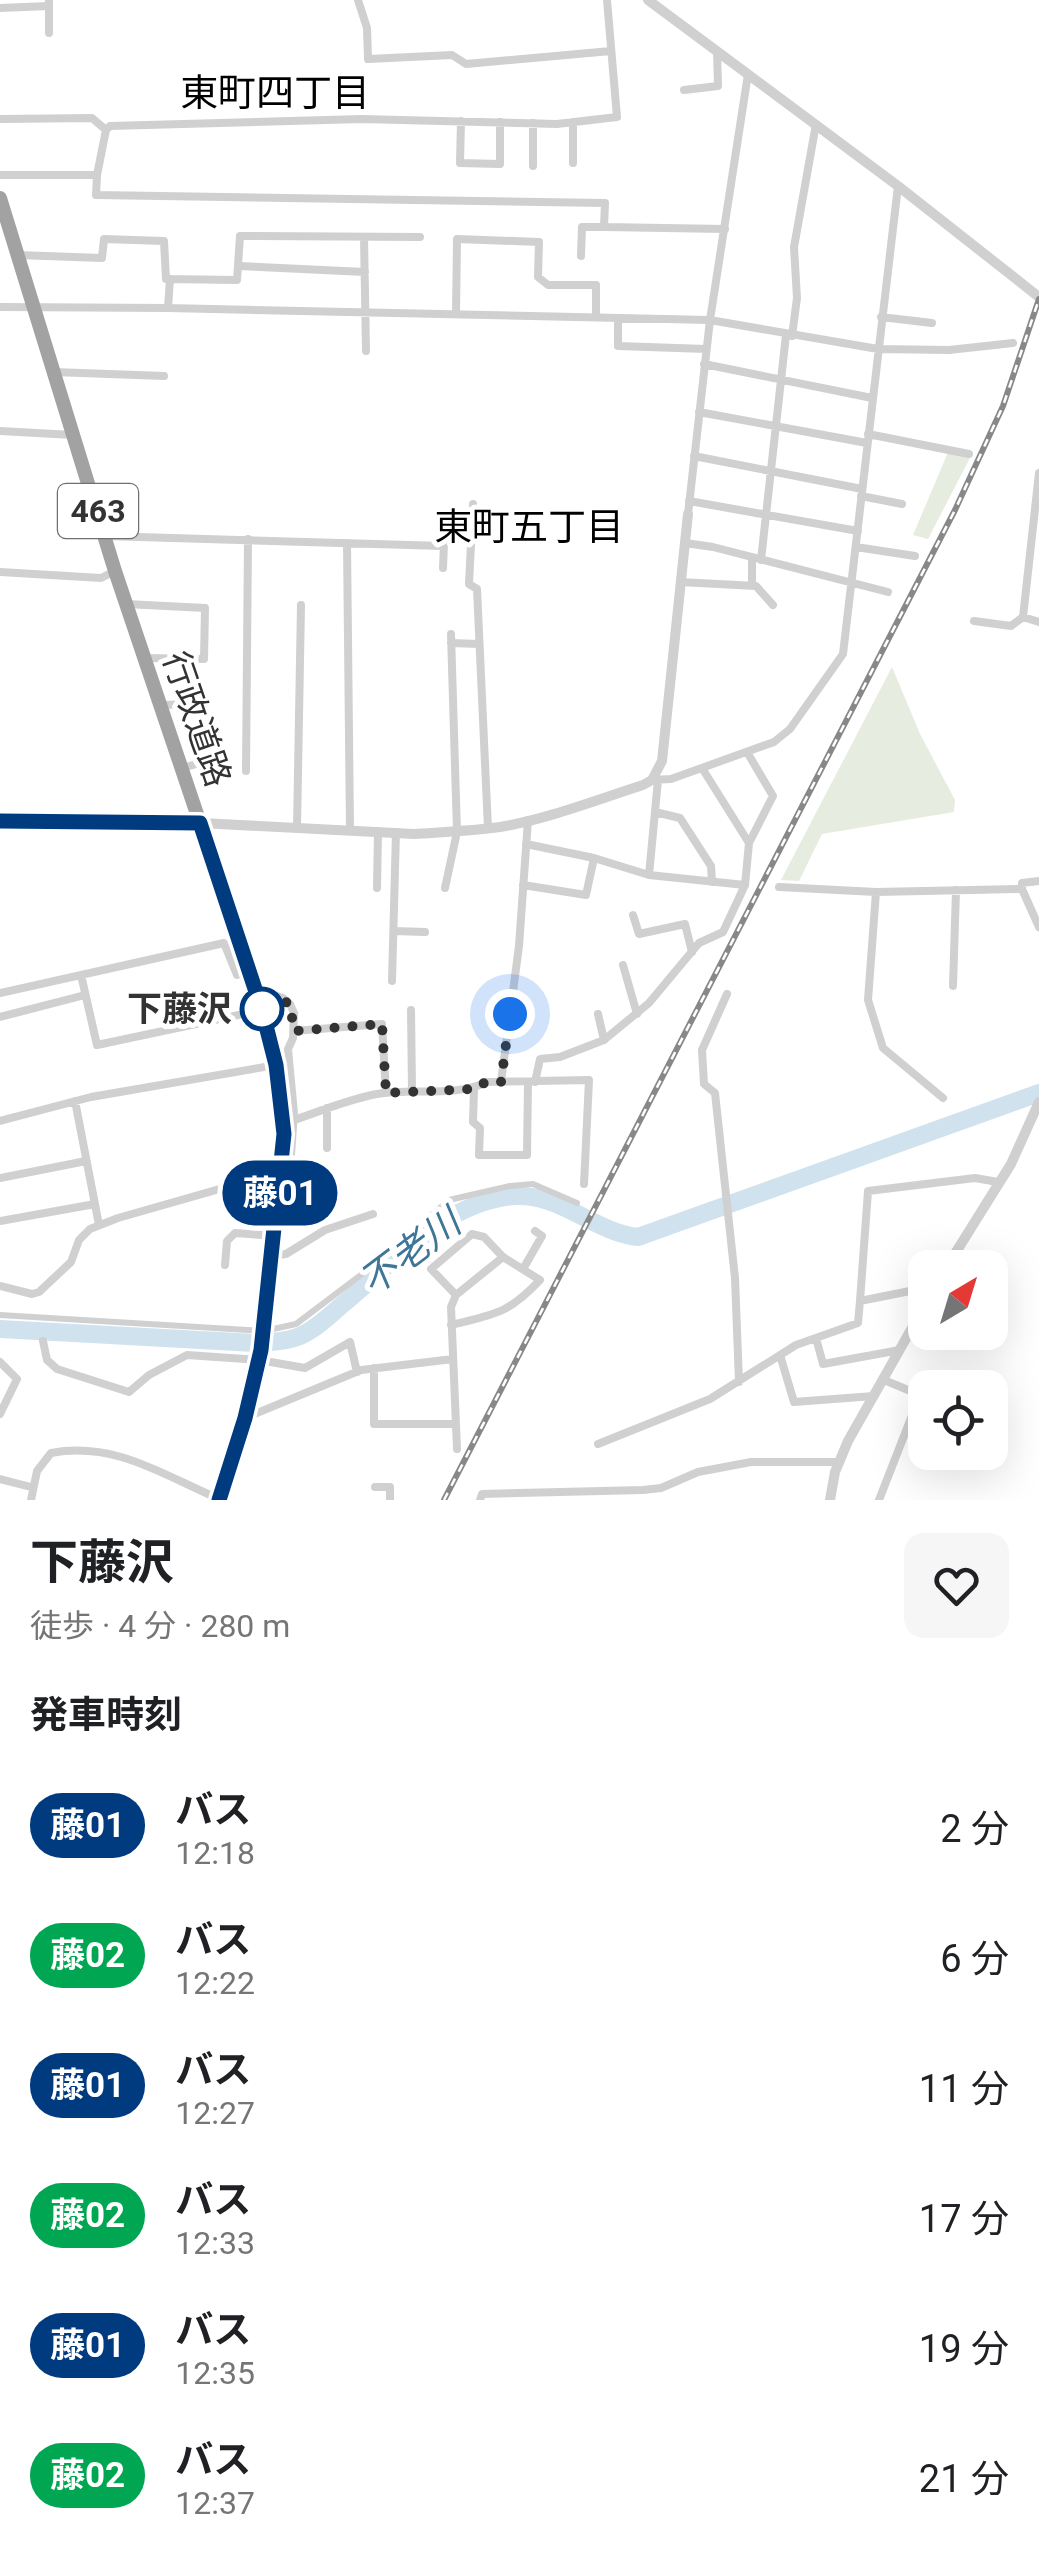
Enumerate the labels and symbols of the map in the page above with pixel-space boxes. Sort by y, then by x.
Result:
district label: 東町四丁目 [180,71,370,115]
road number: 463 [58,484,138,538]
district label: 東町五丁目 [434,505,624,549]
street label: 行政道路 [154,646,239,792]
marker: 下藤沢 [241,988,283,1030]
place label: 下藤沢 [127,989,232,1030]
your location [485,989,535,1039]
line badge: 藤01 [222,1160,338,1226]
water label: 不老川 [351,1198,472,1304]
north arrow [908,1250,1008,1350]

